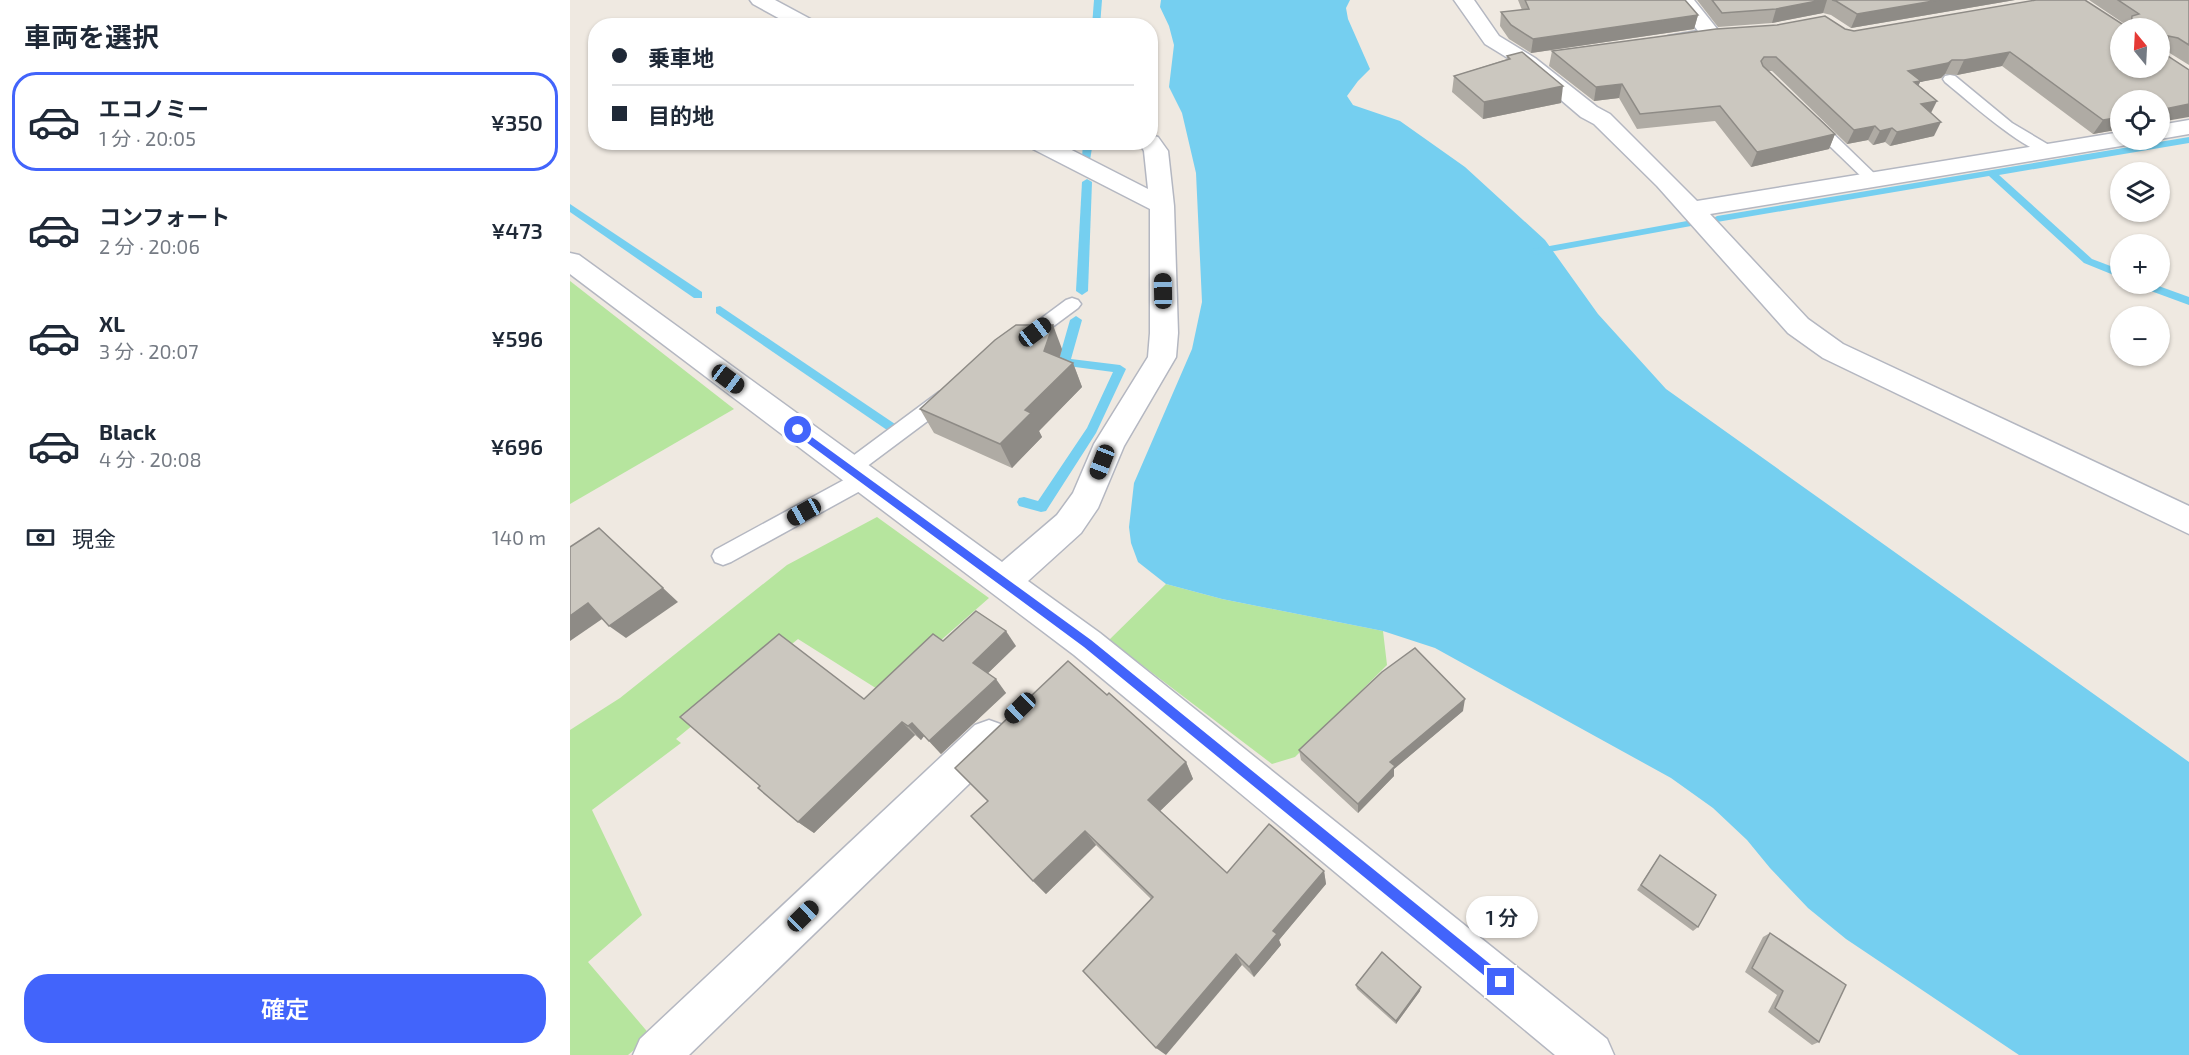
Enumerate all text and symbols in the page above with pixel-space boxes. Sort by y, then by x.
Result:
north arrow [2110,18,2170,78]
map controls [2110,18,2170,366]
text: 車両を選択 [24,20,159,52]
text: 乗車地 [648,44,714,70]
button: locate [2110,90,2170,150]
icon: car [27,95,81,149]
text: エコノミー [99,95,209,121]
text: 目的地 [648,102,714,128]
text: ¥350 [491,109,543,135]
text: 1 分 · 20:05 [99,126,196,150]
button: layers [2110,162,2170,222]
icon: car [27,203,81,257]
text: コンフォート [99,203,230,229]
text: ¥473 [491,217,543,243]
text: 2 分 · 20:06 [99,234,200,258]
button: + [2110,234,2170,294]
car [1154,273,1172,309]
button: − [2110,306,2170,366]
text: XL [99,310,125,336]
icon: car [27,311,81,365]
car [1015,314,1055,350]
text: ¥596 [491,325,543,351]
text: 3 分 · 20:07 [99,339,199,363]
car [708,361,748,397]
route start [784,416,811,443]
text: Black [99,418,156,444]
icon: car [27,419,81,473]
text: ¥696 [490,433,543,459]
car [1087,442,1117,482]
text: 4 分 · 20:08 [99,447,202,471]
car [784,495,824,529]
icon: cash [24,521,57,554]
text: 現金 [72,525,116,551]
text: 140 m [492,525,546,549]
car [1001,689,1039,727]
callout: 1 分 [1465,895,1537,937]
car [784,897,822,935]
text: 1 分 [1486,905,1518,929]
route end [1487,968,1514,995]
button: 確定 [24,974,546,1043]

